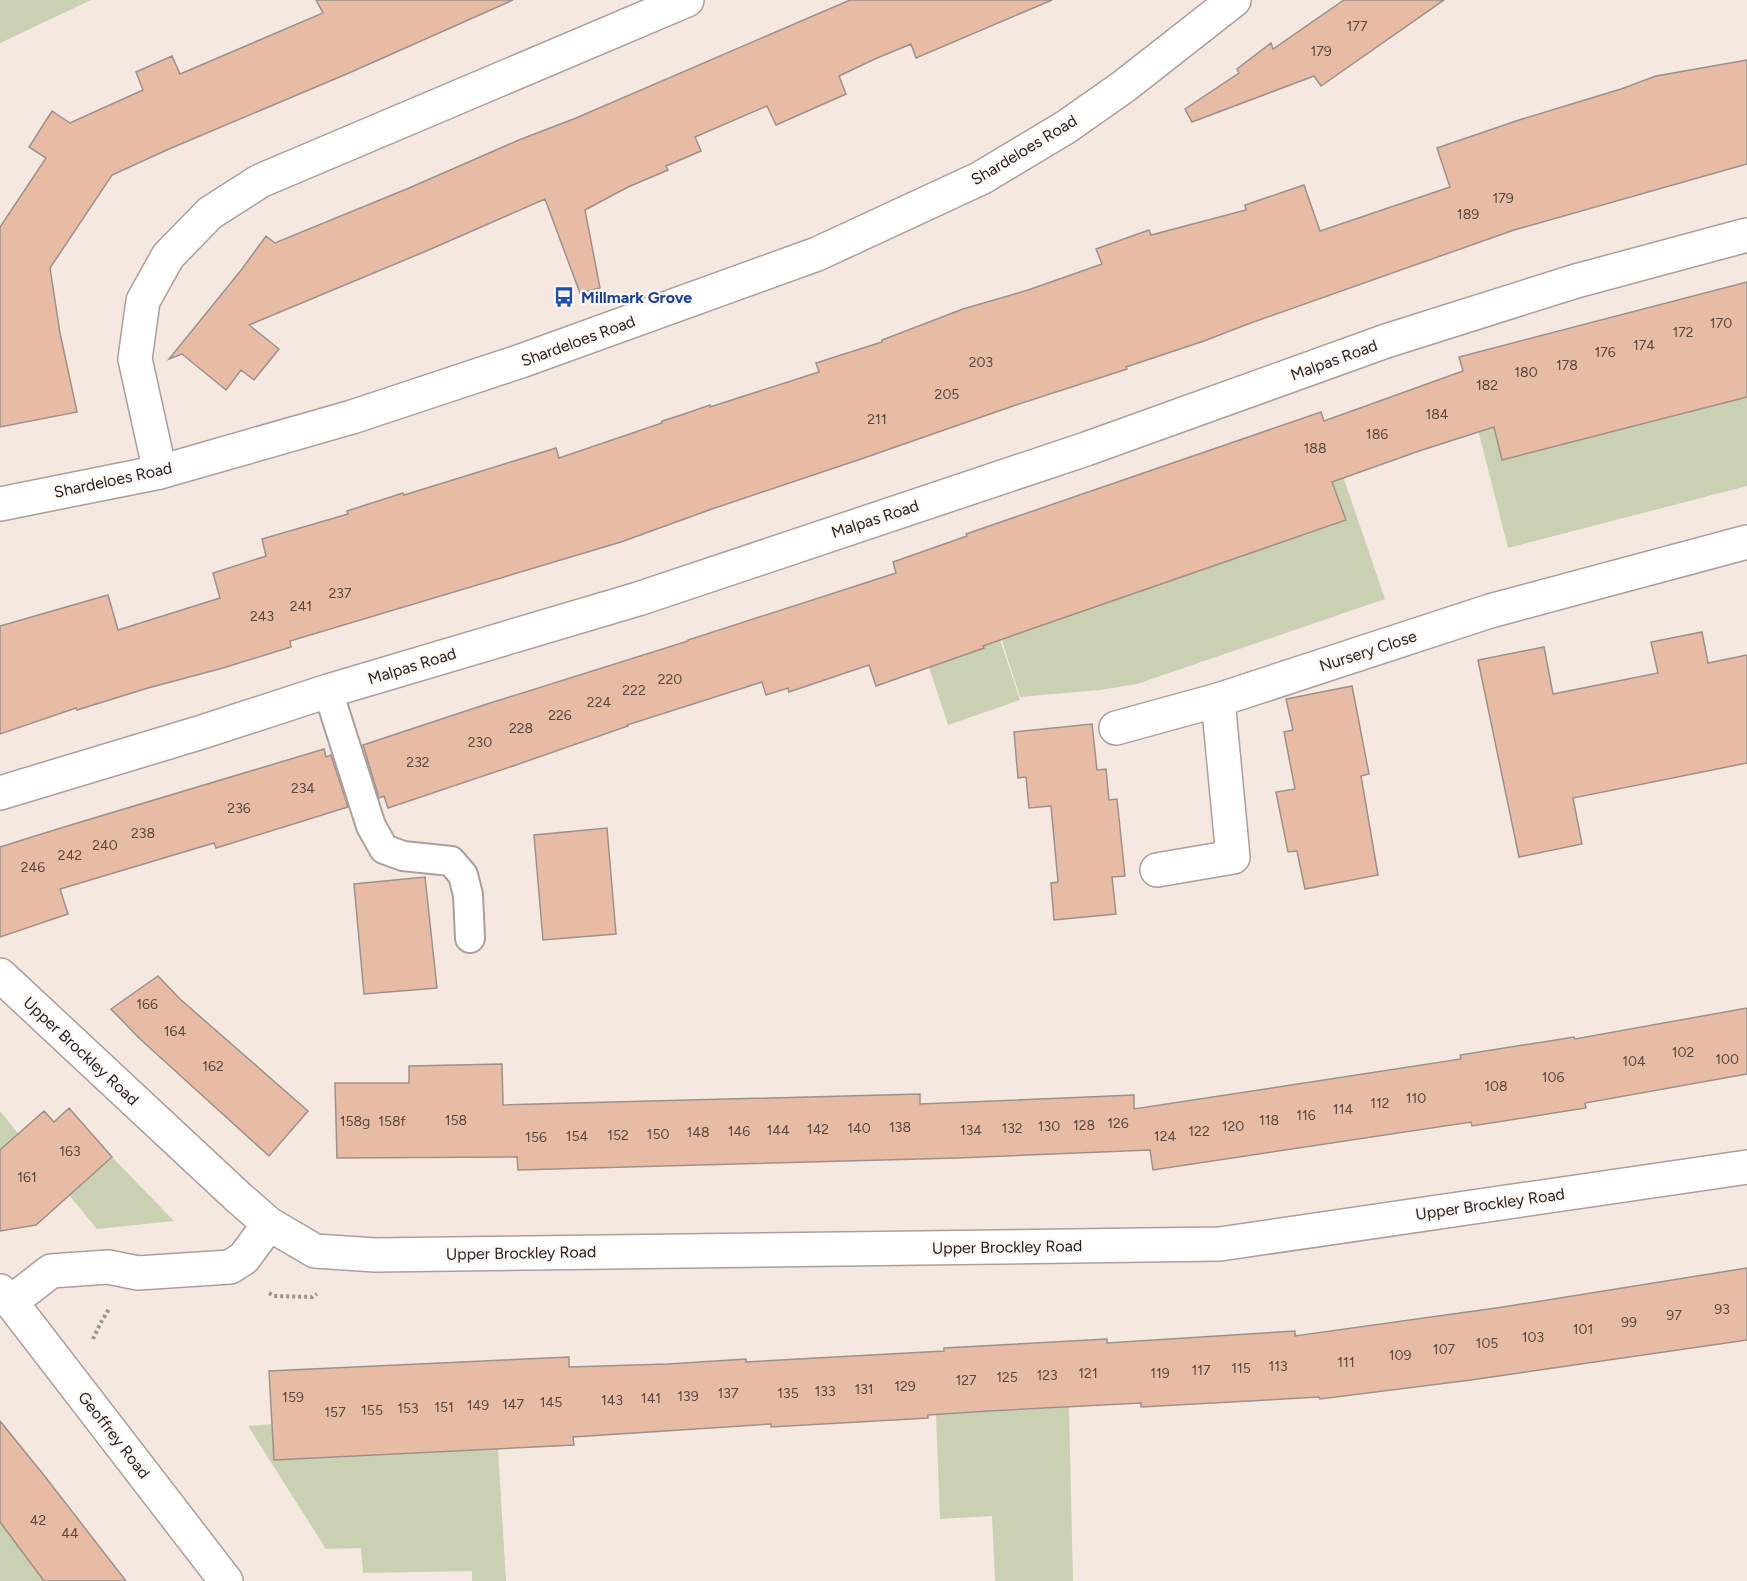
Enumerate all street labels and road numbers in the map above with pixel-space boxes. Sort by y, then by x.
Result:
street label: Shardeloes Road [968,111,1080,189]
street label: Shardeloes Road [518,312,638,370]
street label: Malpas Road [1288,335,1380,385]
street label: Shardeloes Road [52,458,174,502]
street label: Malpas Road [829,496,921,542]
street label: Nursery Close [1317,626,1419,676]
street label: Malpas Road [366,644,458,688]
street label: Upper Brockley Road [20,993,142,1109]
street label: Upper Brockley Road [1414,1184,1566,1224]
street label: Upper Brockley Road [932,1236,1082,1258]
street label: Upper Brockley Road [446,1242,596,1264]
street label: Geoffrey Road [74,1388,154,1482]

